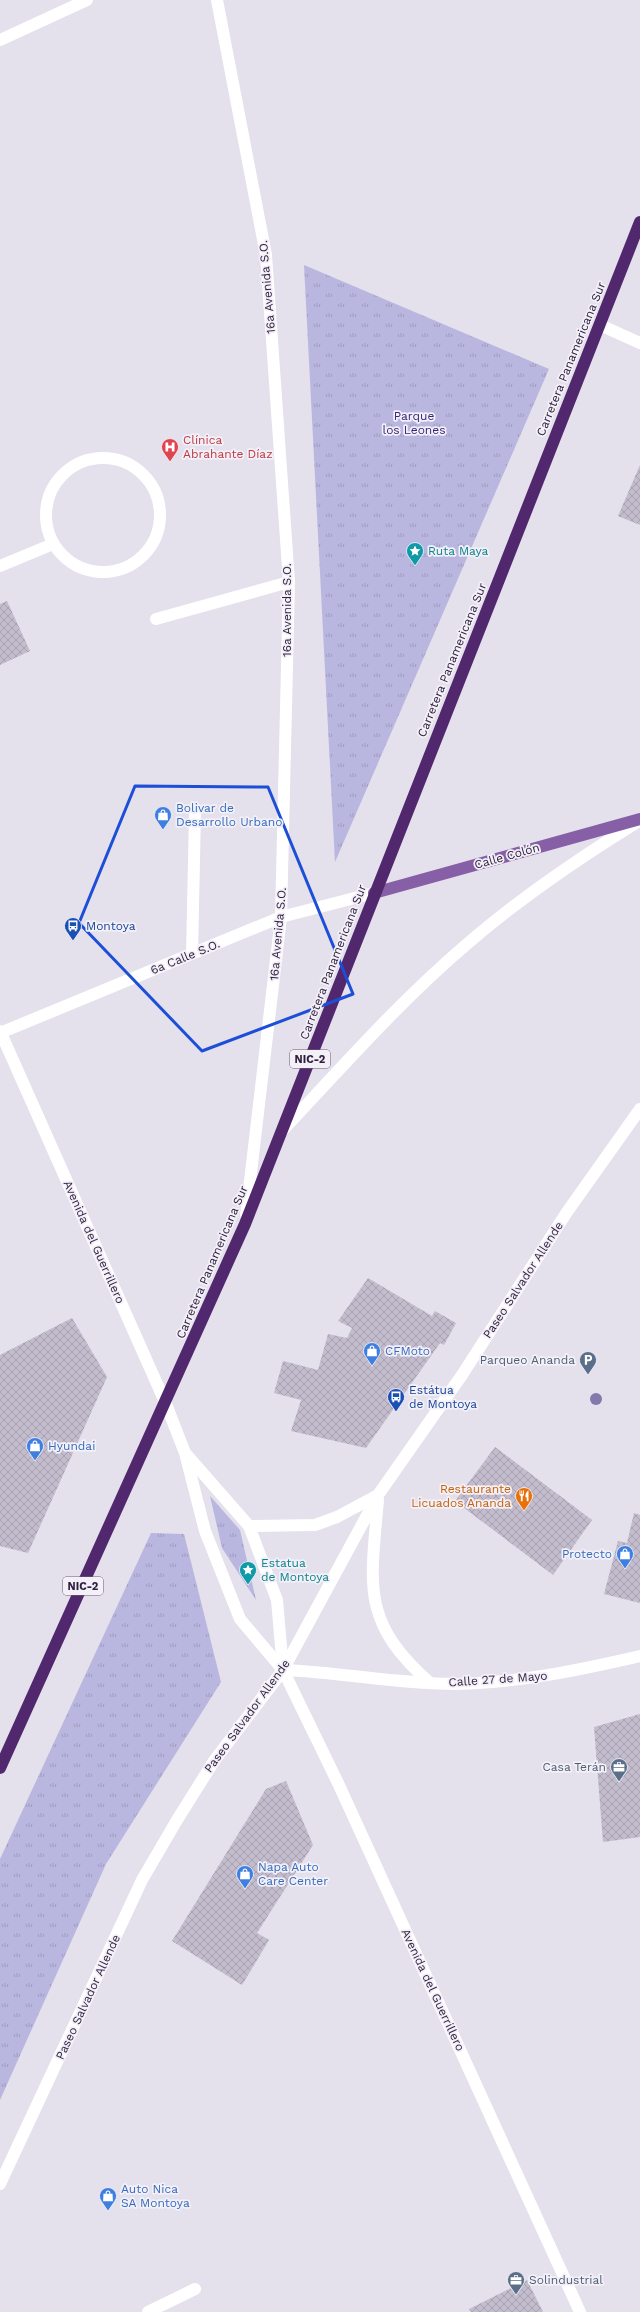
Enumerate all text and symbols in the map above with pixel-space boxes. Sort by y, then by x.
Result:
street label: 16a Avenida S.O. [256,240,278,334]
street label: Carretera Panamericana Sur [534,280,608,438]
park label: Parque los Leones [382,409,446,437]
place label: Clínica Abrahante Díaz [183,433,273,461]
hospital icon: Clínica Abrahante Díaz [160,437,180,462]
place icon: Ruta Maya [405,541,425,566]
place label: Ruta Maya [428,544,489,558]
street label: 16a Avenida S.O. [280,563,294,657]
street label: Carretera Panamericana Sur [415,581,489,739]
place label: Bolivar de Desarrollo Urbano [176,801,282,829]
shop icon: Bolivar de Desarrollo Urbano [153,805,173,830]
street label: Calle Colón [473,840,541,872]
street label: Carretera Panamericana Sur [297,882,369,1041]
street label: 16a Avenida S.O. [267,887,289,981]
bus stop icon: Montoya [63,916,83,941]
place label: Montoya [86,919,136,933]
street label: 6a Calle S.O. [148,937,222,977]
road number: NIC-2 [290,1050,330,1068]
street label: Avenida del Guerrillero [60,1178,128,1306]
street label: Carretera Panamericana Sur [173,1183,251,1341]
street label: Paseo Salvador Allende [480,1219,566,1341]
shop icon: CFMoto [362,1341,382,1366]
place label: CFMoto [385,1344,430,1358]
parking icon: Parqueo Ananda [578,1350,598,1375]
place label: Parqueo Ananda [480,1353,575,1367]
place label: Estátua de Montoya [409,1383,477,1411]
bus stop icon: Estátua de Montoya [386,1387,406,1412]
shop icon: Hyundai [25,1436,45,1461]
place label: Hyundai [48,1439,95,1453]
place label: Restaurante Licuados Ananda [411,1482,511,1510]
restaurant icon: Restaurante Licuados Ananda [514,1486,534,1511]
shop icon: Protecto [615,1544,635,1569]
place label: Protecto [562,1547,612,1561]
place label: Estatua de Montoya [261,1556,329,1584]
place icon: Estatua de Montoya [238,1560,258,1585]
road number: NIC-2 [63,1577,103,1595]
street label: Paseo Salvador Allende [201,1657,293,1775]
street label: Calle 27 de Mayo [448,1669,548,1689]
office icon: Casa Terán [609,1757,629,1782]
place label: Casa Terán [543,1760,606,1774]
place label: Napa Auto Care Center [258,1860,328,1888]
shop icon: Napa Auto Care Center [235,1864,255,1889]
street label: Avenida del Guerrillero [398,1927,468,2053]
street label: Paseo Salvador Allende [53,1932,123,2062]
place label: Auto Nica SA Montoya [121,2182,190,2210]
shop icon: Auto Nica SA Montoya [98,2186,118,2211]
office icon: Solindustrial [506,2270,526,2295]
place label: Solindustrial [529,2273,603,2287]

